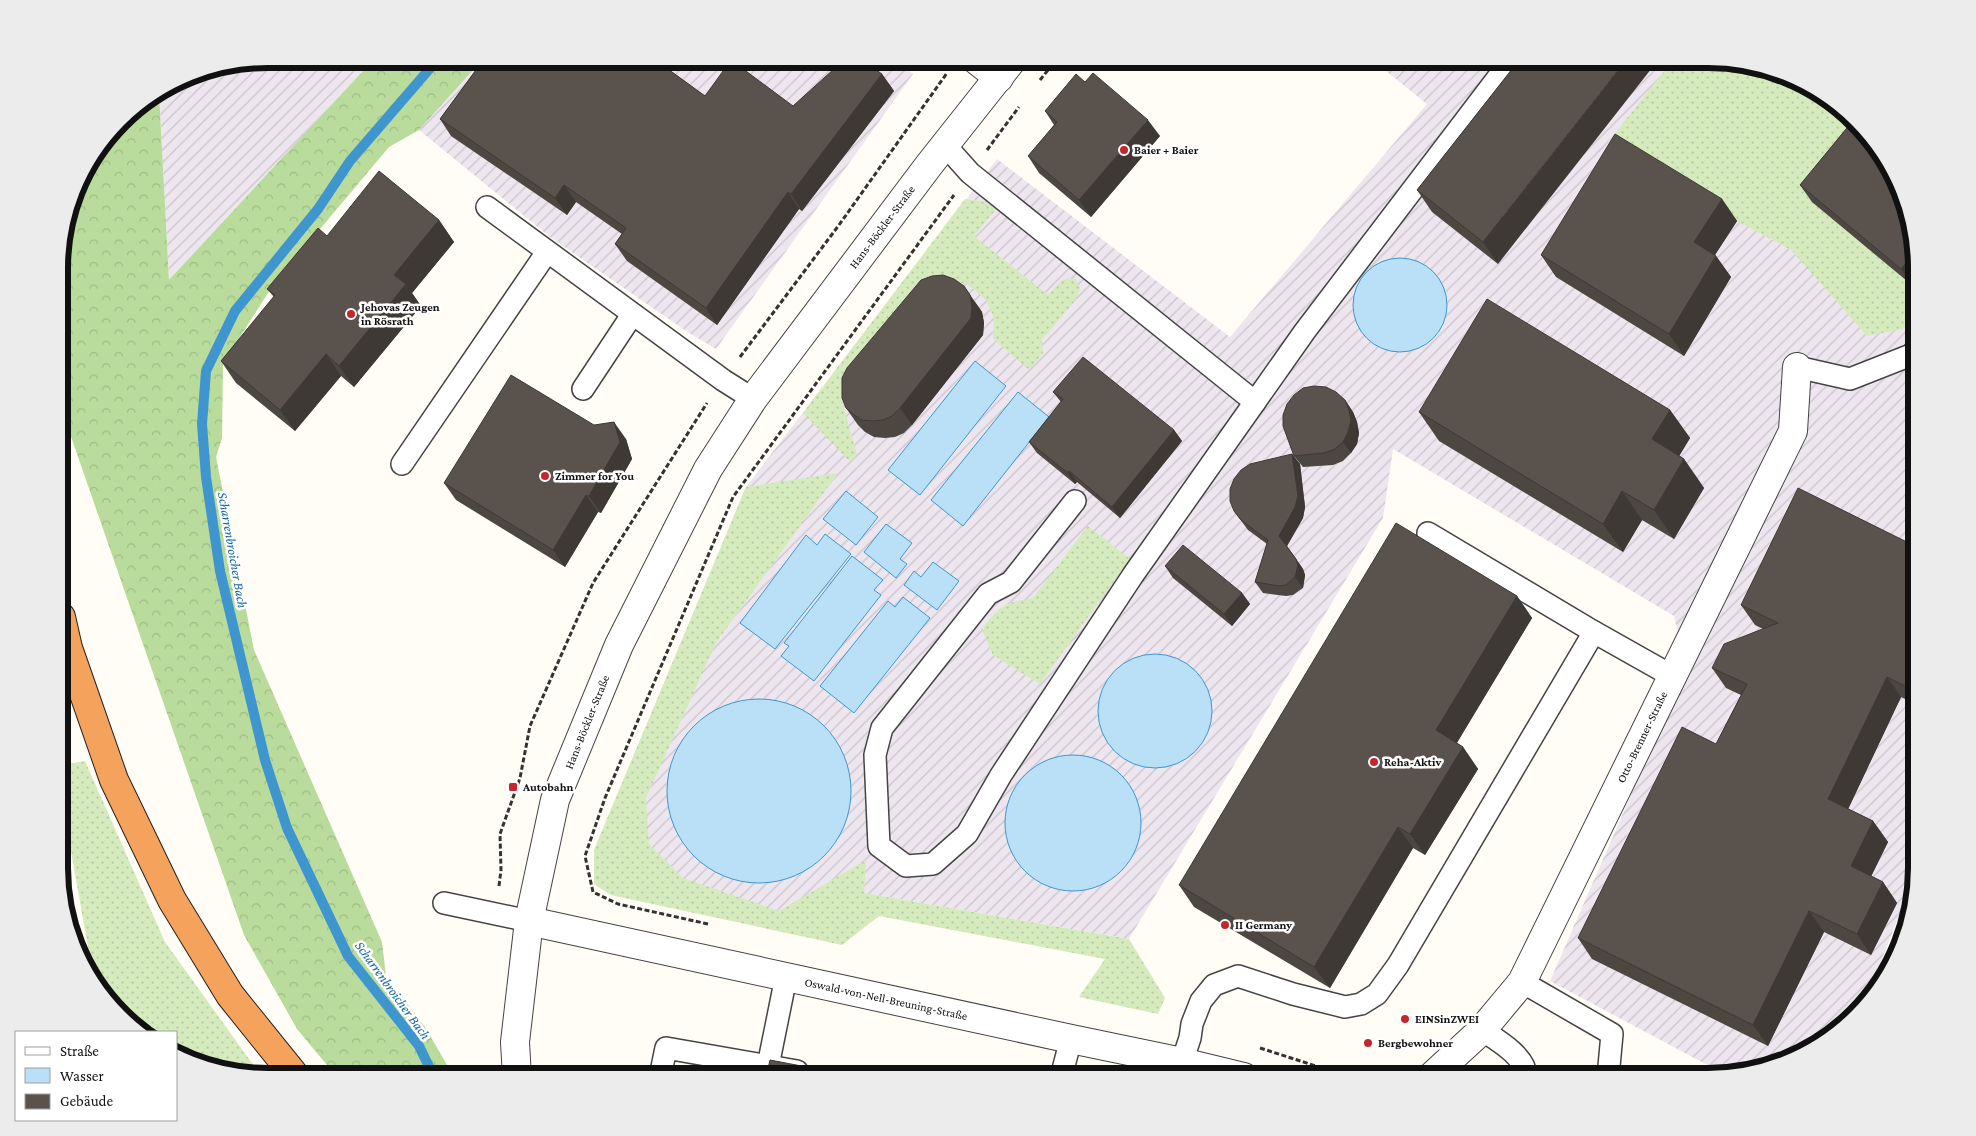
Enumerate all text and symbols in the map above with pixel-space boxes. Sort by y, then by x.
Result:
place label: Baier + Baier [1134,143,1199,157]
marker: Baier + Baier [1118,144,1130,156]
street label: Hans-Böckler-Straße [846,183,918,271]
place label: Jehovas Zeugen in Rösrath [359,300,440,328]
marker: Jehovas Zeugen in Rösrath [345,308,357,320]
place label: Zimmer for You [555,469,634,483]
marker: Zimmer for You [539,470,551,482]
water label: Scharrenbroicher Bach [215,491,251,610]
street label: Hans-Böckler-Straße [562,673,612,771]
street label: Otto-Brenner-Straße [1614,689,1670,785]
place label: Reha-Aktiv [1384,755,1441,769]
marker: Reha-Aktiv [1368,756,1380,768]
place label: Autobahn [522,780,574,794]
marker: Autobahn [507,781,519,793]
place label: II Germany [1235,918,1292,932]
marker: II Germany [1219,919,1231,931]
water label: Scharrenbroicher Bach [352,938,434,1042]
street label: Oswald-von-Nell-Breuning-Straße [803,975,969,1023]
place label: EINSinZWEI [1415,1012,1479,1026]
marker: EINSinZWEI [1399,1013,1411,1025]
legend [15,1031,178,1121]
place label: Bergbewohner [1378,1036,1453,1050]
marker: Bergbewohner [1362,1037,1374,1049]
text: Straße [60,1043,99,1059]
text: Wasser [60,1068,104,1084]
text: Gebäude [60,1093,114,1109]

